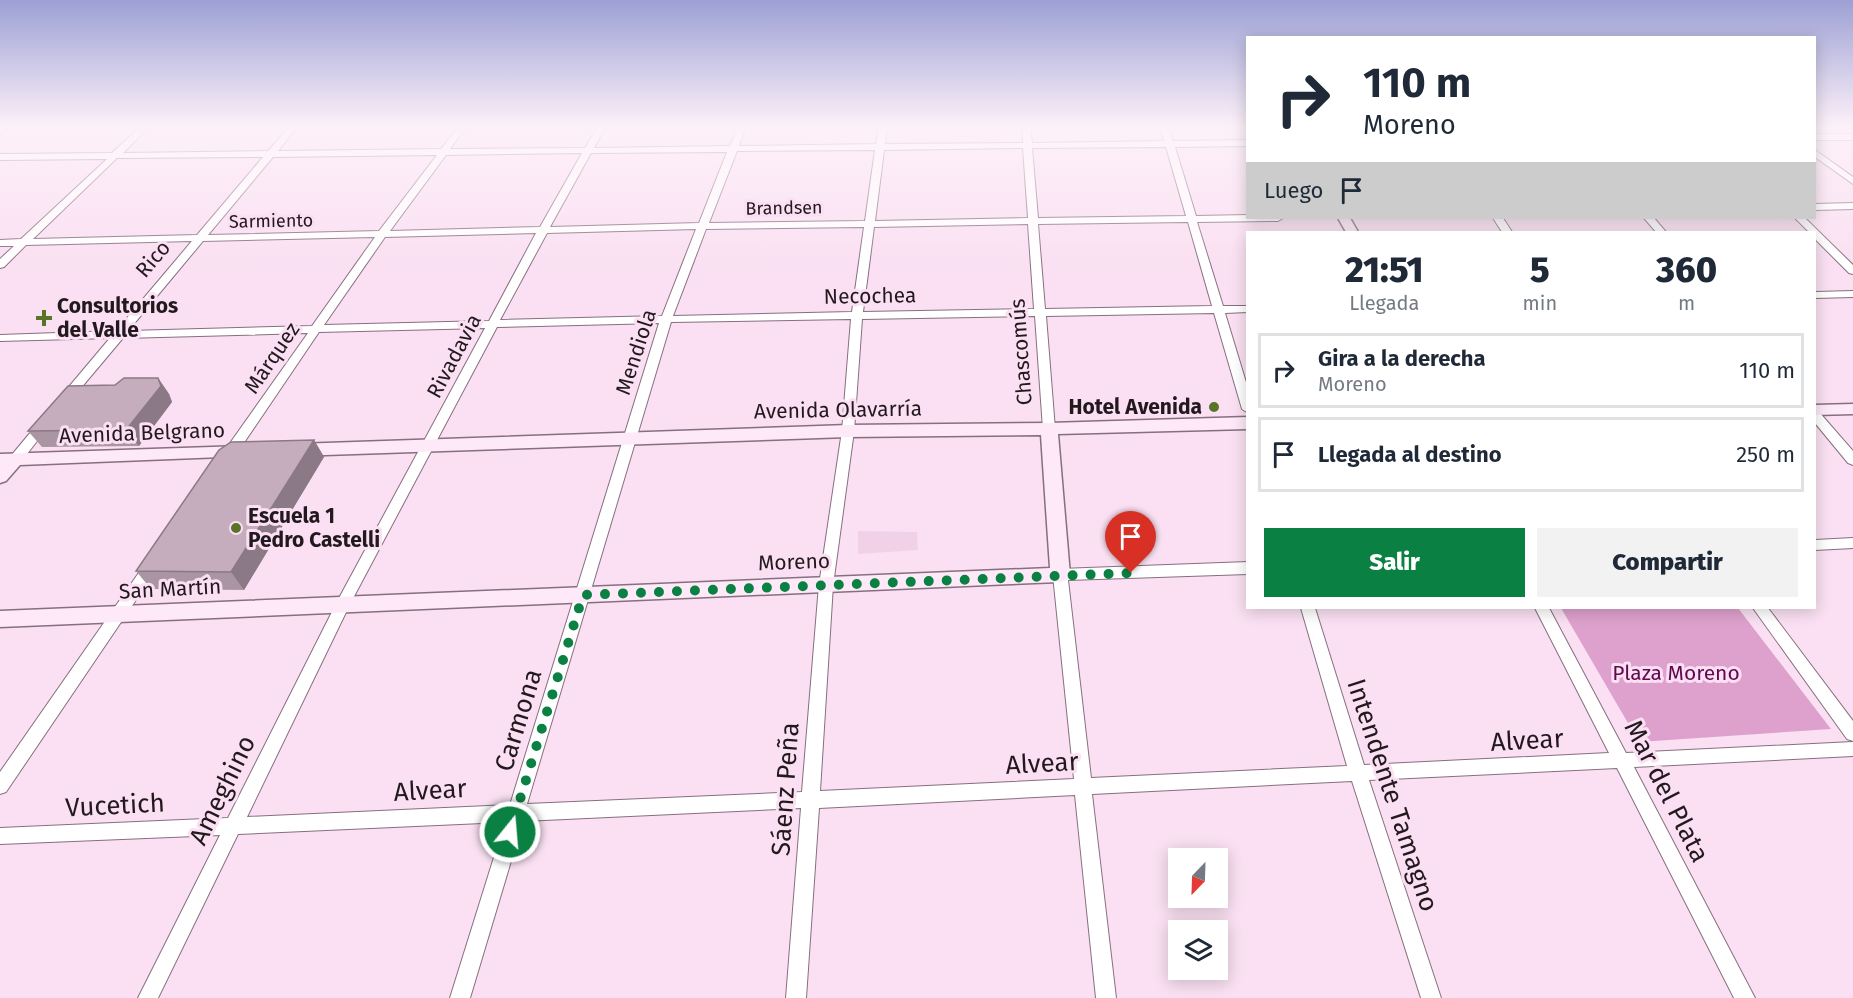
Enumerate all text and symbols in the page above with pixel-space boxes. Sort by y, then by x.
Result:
text: 110 m [1363,58,1471,108]
icon: right [1264,60,1342,138]
text: Moreno [1363,109,1456,141]
icon: arrive [1335,174,1368,207]
text: Luego [1264,177,1323,204]
street label: Brandsen [745,196,823,220]
street label: Sarmiento [229,209,313,233]
street label: Rico [130,235,176,283]
text: 21:51 [1345,248,1424,292]
text: 5 [1530,248,1550,292]
text: 360 [1656,248,1717,292]
street label: Necochea [823,282,917,310]
text: Llegada [1349,291,1419,315]
text: min [1523,291,1557,315]
text: m [1678,291,1695,315]
place label: Consultorios del Valle [57,293,178,343]
street label: Chascomús [1004,298,1038,406]
street label: Mendiola [610,306,662,398]
marker: Consultorios del Valle [35,309,53,327]
street label: Rivadavia [421,310,487,402]
street label: Márquez [239,317,305,399]
text: Gira a la derecha [1318,345,1486,372]
icon: right [1267,354,1300,387]
text: 110 m [1739,357,1795,384]
text: Moreno [1318,372,1387,396]
place label: Hotel Avenida [1068,394,1202,420]
street label: Avenida Olavarría [754,396,922,424]
marker: Hotel Avenida [1207,400,1221,414]
street label: Avenida Belgrano [59,417,225,449]
icon: arrive [1267,438,1300,471]
text: Llegada al destino [1318,441,1502,468]
text: 250 m [1736,441,1795,468]
place label: Escuela 1 Pedro Castelli [248,503,380,553]
pin [1105,511,1156,573]
icon: arrive [1114,520,1147,553]
marker: Escuela 1 Pedro Castelli [229,521,243,535]
button: Salir [1264,528,1525,597]
button: Compartir [1537,528,1798,597]
street label: Moreno [758,548,830,576]
street label: San Martín [118,573,222,605]
park label: Plaza Moreno [1612,660,1740,686]
street label: Carmona [488,665,549,775]
street label: Intendente Tamagno [1340,675,1445,915]
street label: Mar del Plata [1617,715,1716,867]
street label: Sáenz Peña [765,721,806,857]
street label: Alvear [1490,723,1564,758]
street label: Ameghino [183,730,262,850]
street label: Alvear [1005,746,1079,781]
street label: Alvear [393,773,467,808]
street label: Vucetich [65,787,166,824]
position arrow [478,800,542,864]
north arrow [1168,848,1228,908]
map controls [1168,848,1228,980]
button: layers [1168,920,1228,980]

